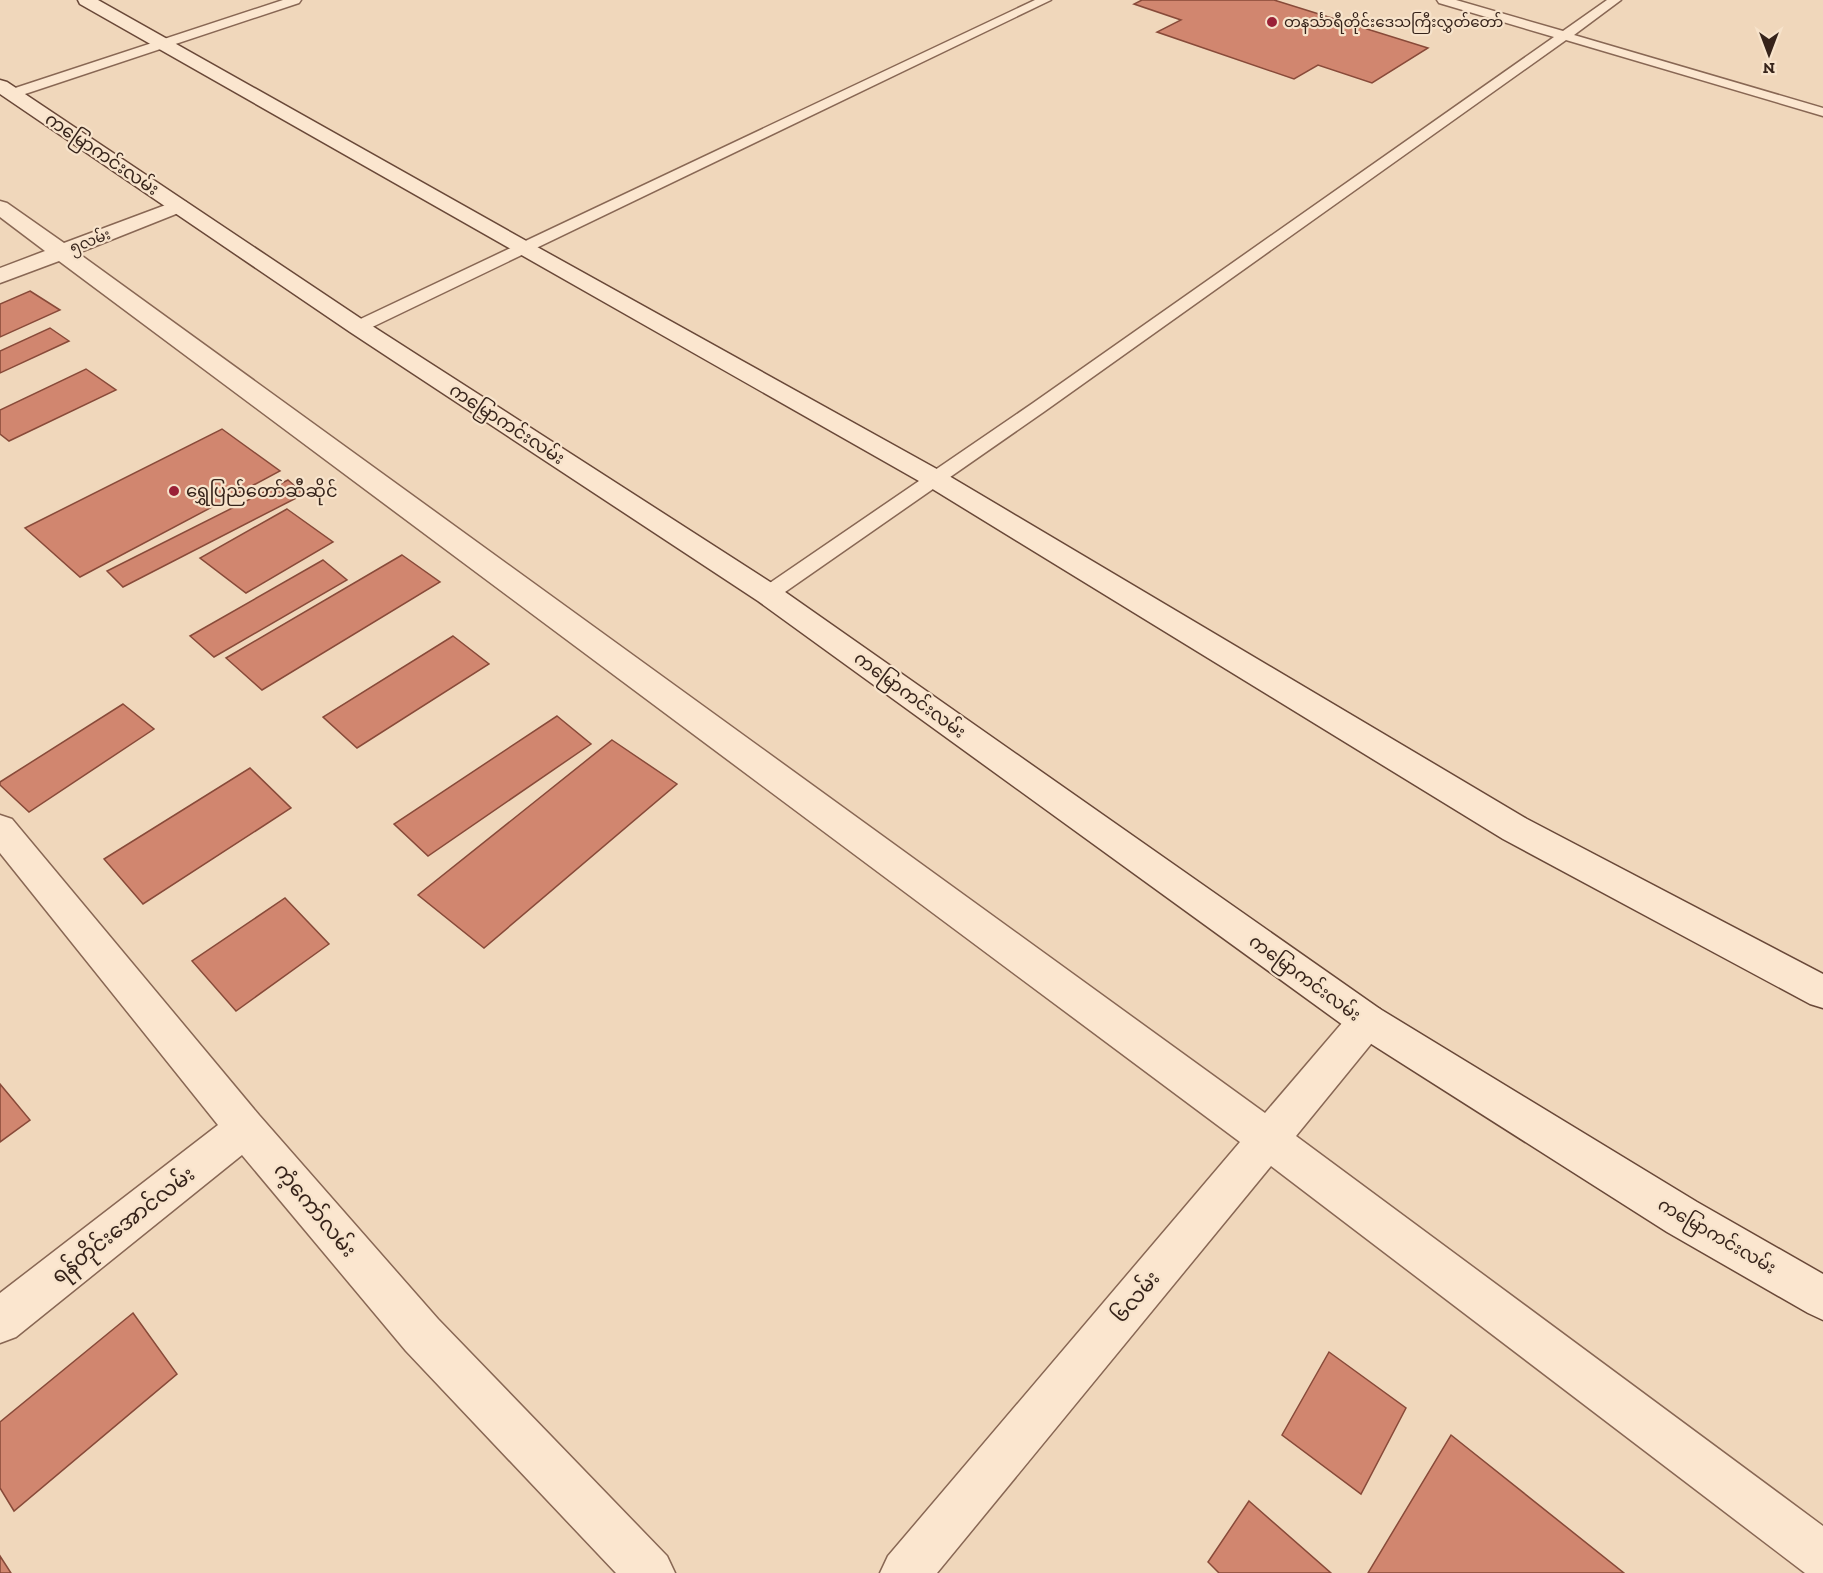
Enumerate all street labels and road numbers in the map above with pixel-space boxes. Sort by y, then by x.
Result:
street label: ကမြောကင်းလမ်း [39,106,164,204]
street label: ၅လမ်း [67,224,114,260]
street label: ကမြောကင်းလမ်း [443,377,570,473]
street label: ကမြောကင်းလမ်း [848,645,971,746]
street label: ကမြောကင်းလမ်း [1243,928,1366,1029]
street label: ကံ့ကော်လမ်း [267,1156,364,1264]
street label: ရန်တိုင်းအောင်လမ်း [44,1159,202,1292]
street label: ကမြောကင်းလမ်း [1652,1192,1781,1282]
street label: ၆လမ်း [1104,1264,1165,1328]

